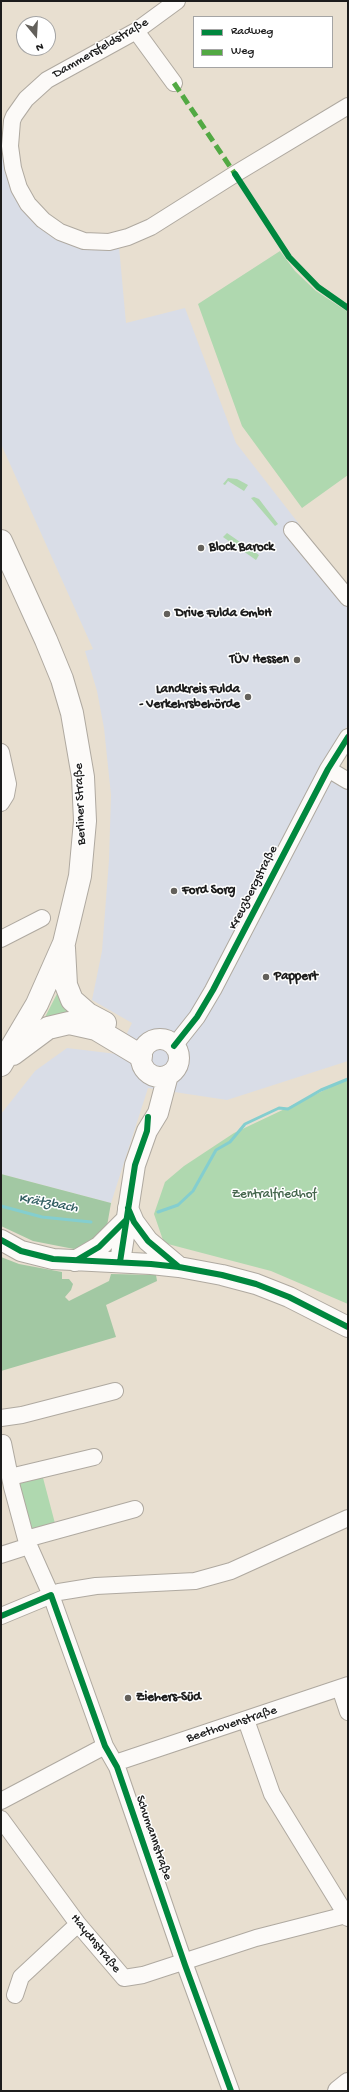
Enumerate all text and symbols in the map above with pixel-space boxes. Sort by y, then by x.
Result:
street label: Dammersfeldstraße [50,15,152,83]
north arrow [16,16,56,56]
legend [193,16,333,68]
text: Radweg [231,25,273,39]
text: N [34,40,45,53]
text: Weg [231,45,254,59]
place label: Block Barock [209,540,274,556]
marker: Block Barock [196,543,206,553]
place label: Drive Fulda GmbH [175,606,272,622]
marker: Drive Fulda GmbH [162,609,172,619]
place label: TÜV Hessen [230,652,289,668]
marker: TÜV Hessen [292,655,302,665]
place label: Landkreis Fulda - Verkehrsbehörde [139,682,240,713]
marker: Landkreis Fulda - Verkehrsbehörde [243,692,253,702]
street label: Berliner Straße [72,763,90,845]
street label: Kreuzbergstraße [226,843,282,933]
place label: Ford Sorg [182,883,235,899]
marker: Ford Sorg [169,886,179,896]
place label: Pappert [274,969,318,985]
marker: Pappert [261,972,271,982]
park label: Zentralfriedhof [232,1187,316,1203]
water label: Krätzbach [17,1191,79,1217]
place label: Ziehers-Süd [136,1690,201,1706]
marker: Ziehers-Süd [123,1693,133,1703]
street label: Beethovenstraße [185,1703,279,1747]
street label: Schumannstraße [131,1793,175,1883]
street label: Haydnstraße [66,1911,124,1977]

